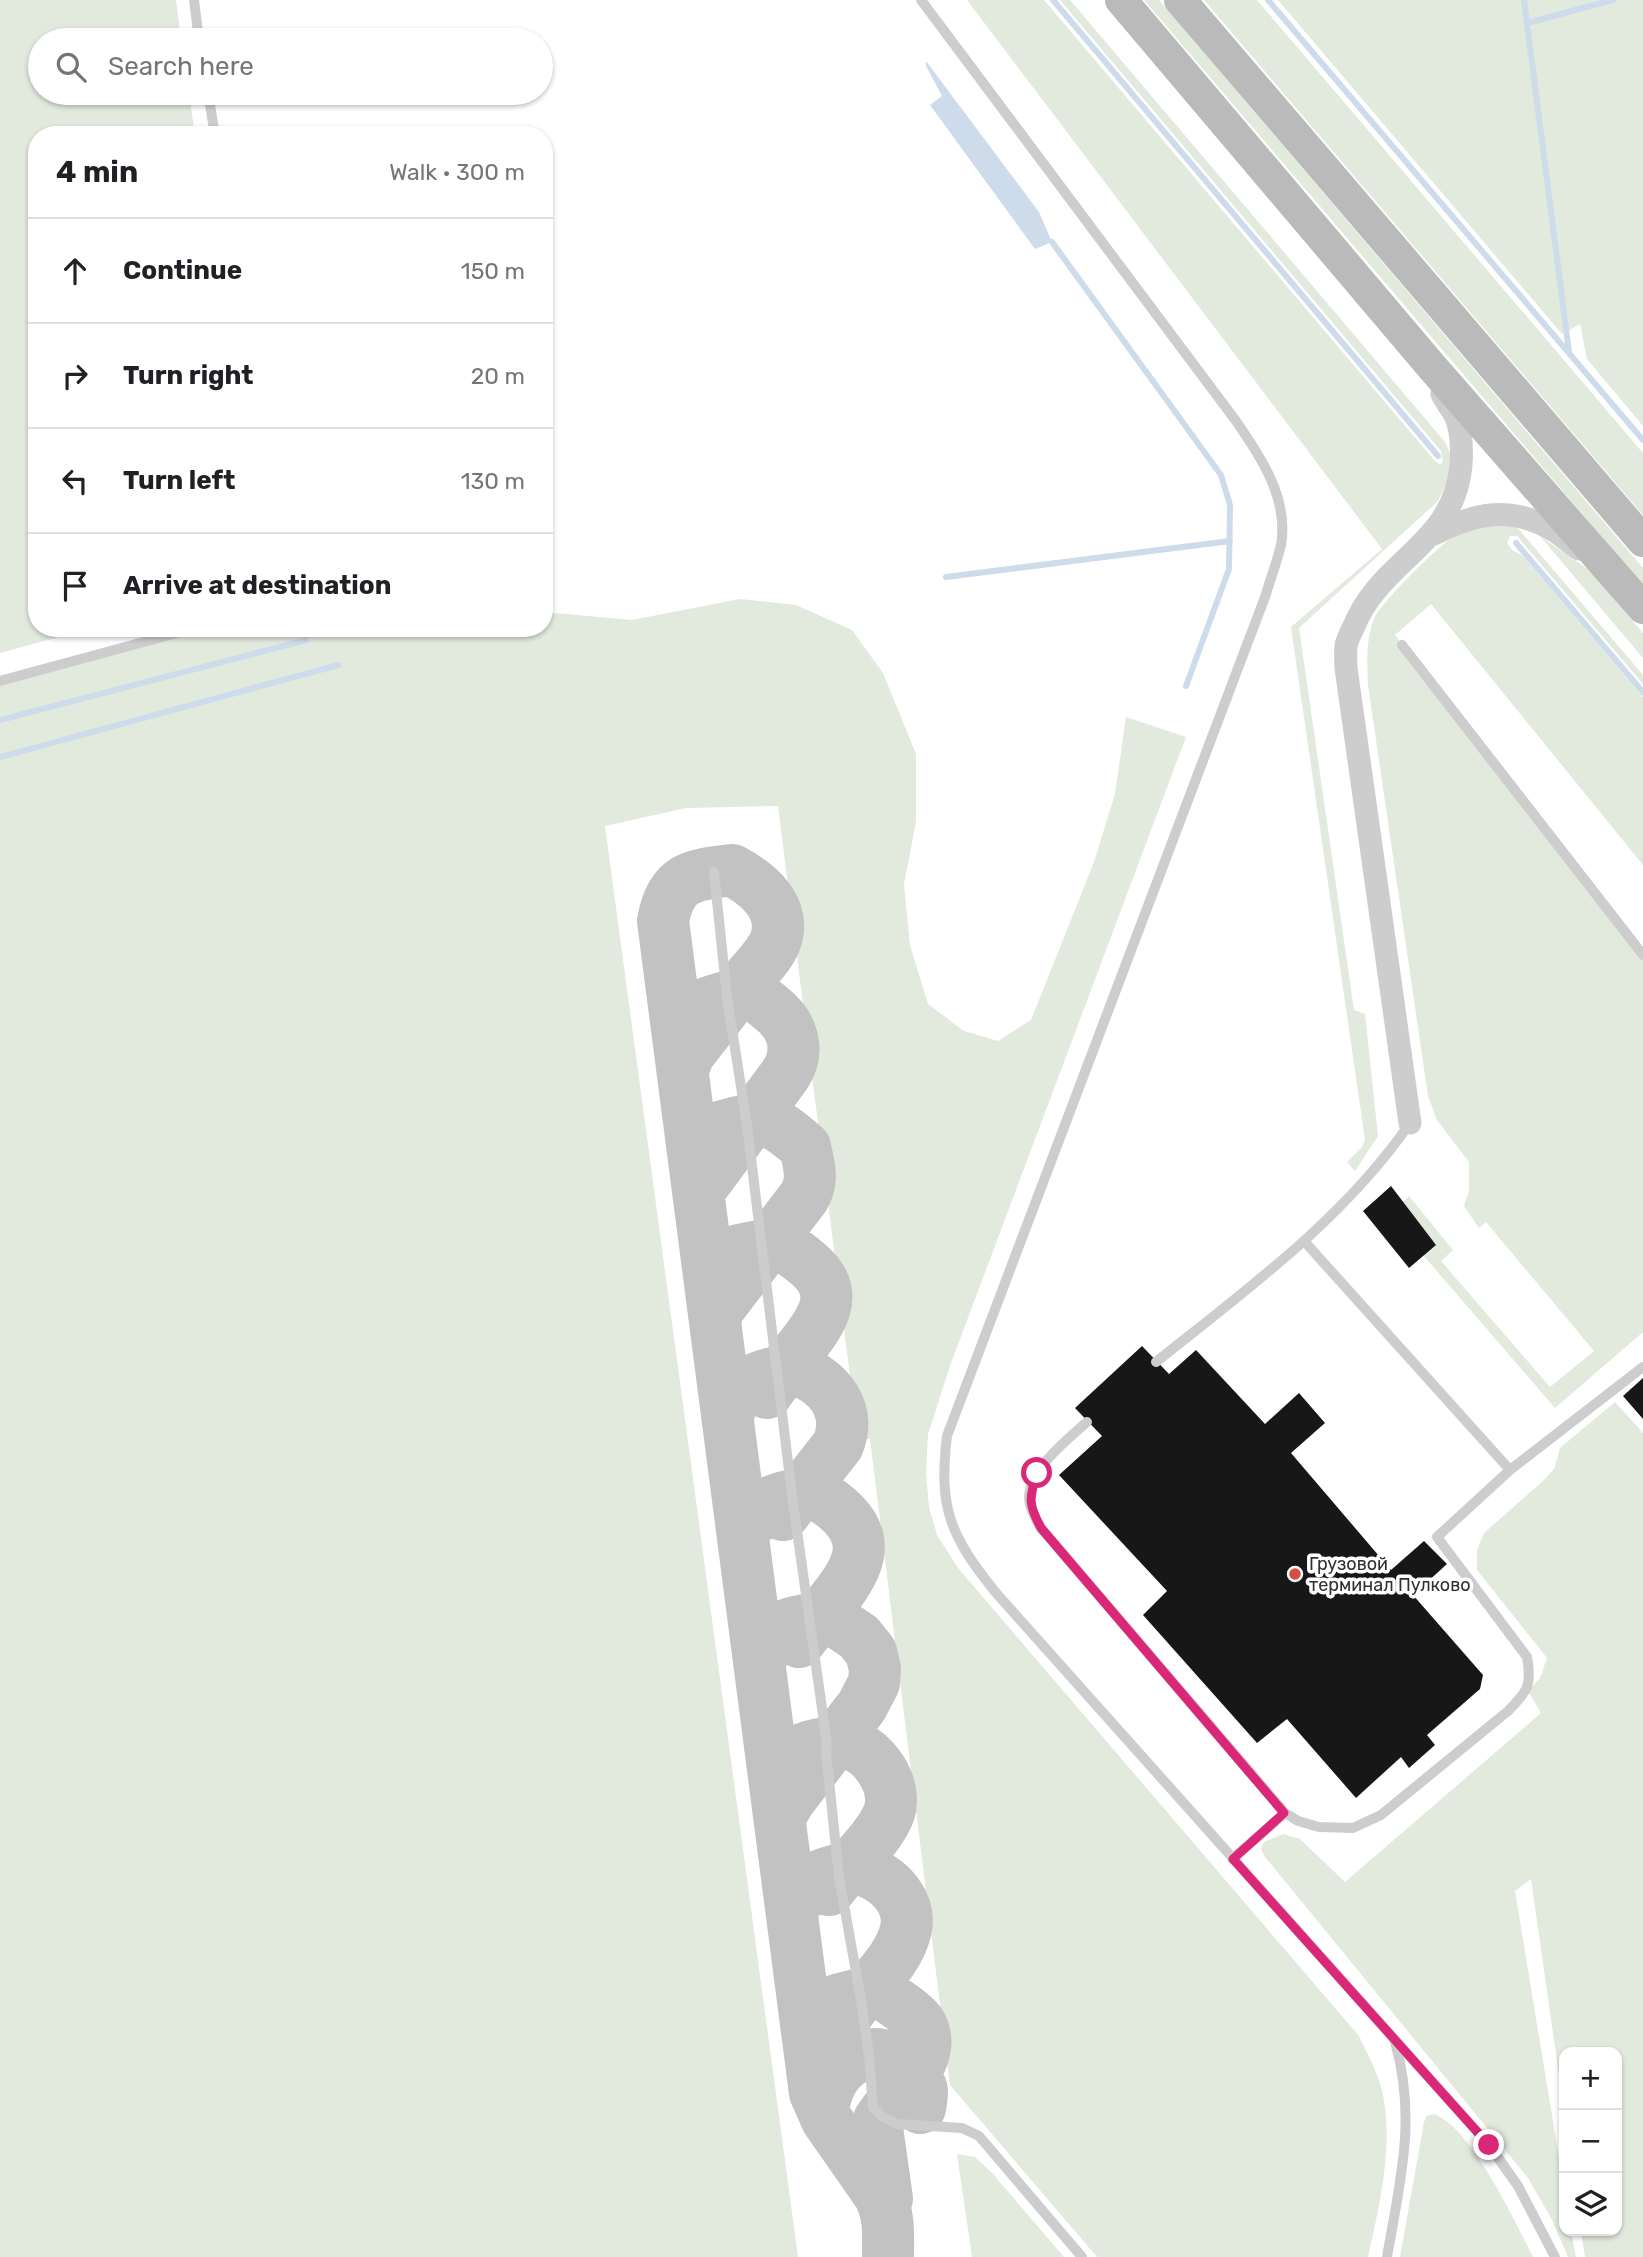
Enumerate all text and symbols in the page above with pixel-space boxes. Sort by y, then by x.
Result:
search box [28,28,553,105]
icon: search [52,48,90,86]
text: Search here [108,51,254,82]
text: 4 min [56,154,138,190]
text: Walk · 300 m [389,158,525,186]
icon: ahead [56,252,94,290]
text: Continue [123,255,242,286]
text: 150 m [461,257,525,285]
icon: right [56,357,94,395]
text: Turn right [123,360,253,391]
text: 20 m [471,362,525,390]
icon: left [56,462,94,500]
text: Turn left [123,465,235,496]
text: 130 m [461,467,525,495]
icon: arrive [56,567,94,605]
text: Arrive at destination [123,570,391,601]
route start [1021,1457,1052,1488]
place label: Грузовой терминал Пулково [1309,1553,1471,1596]
marker: Грузовой терминал Пулково [1287,1566,1303,1582]
map controls [1559,2047,1622,2236]
button: + [1559,2047,1622,2110]
button: − [1559,2110,1622,2173]
route end [1473,2129,1504,2160]
button: layers [1559,2173,1622,2236]

